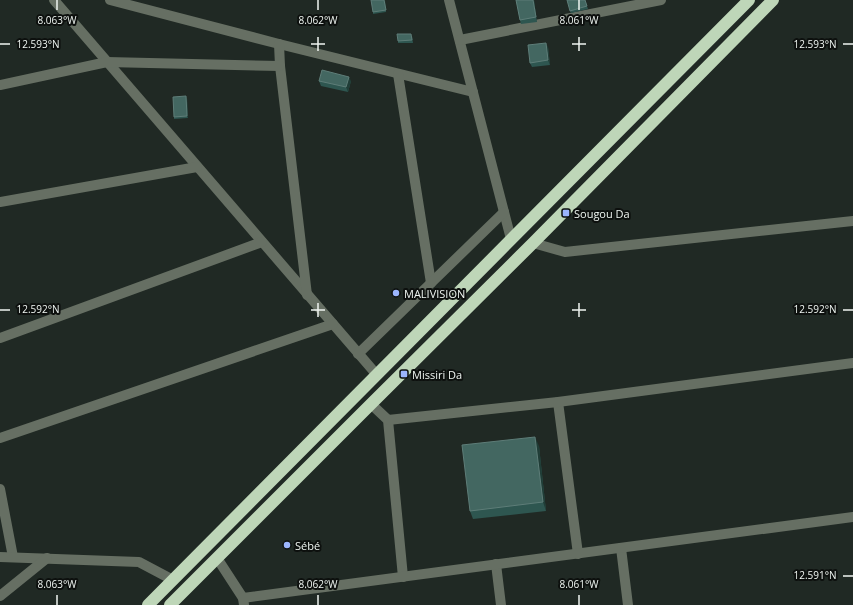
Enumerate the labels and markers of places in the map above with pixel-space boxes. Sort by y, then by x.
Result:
place label: Sougou Da [574,206,630,221]
marker: Sougou Da [561,208,571,218]
place label: MALIVISION [404,286,465,301]
marker: MALIVISION [391,288,401,298]
place label: Missiri Da [412,367,462,382]
marker: Missiri Da [399,369,409,379]
place label: Sébé [295,538,320,553]
marker: Sébé [282,540,292,550]

